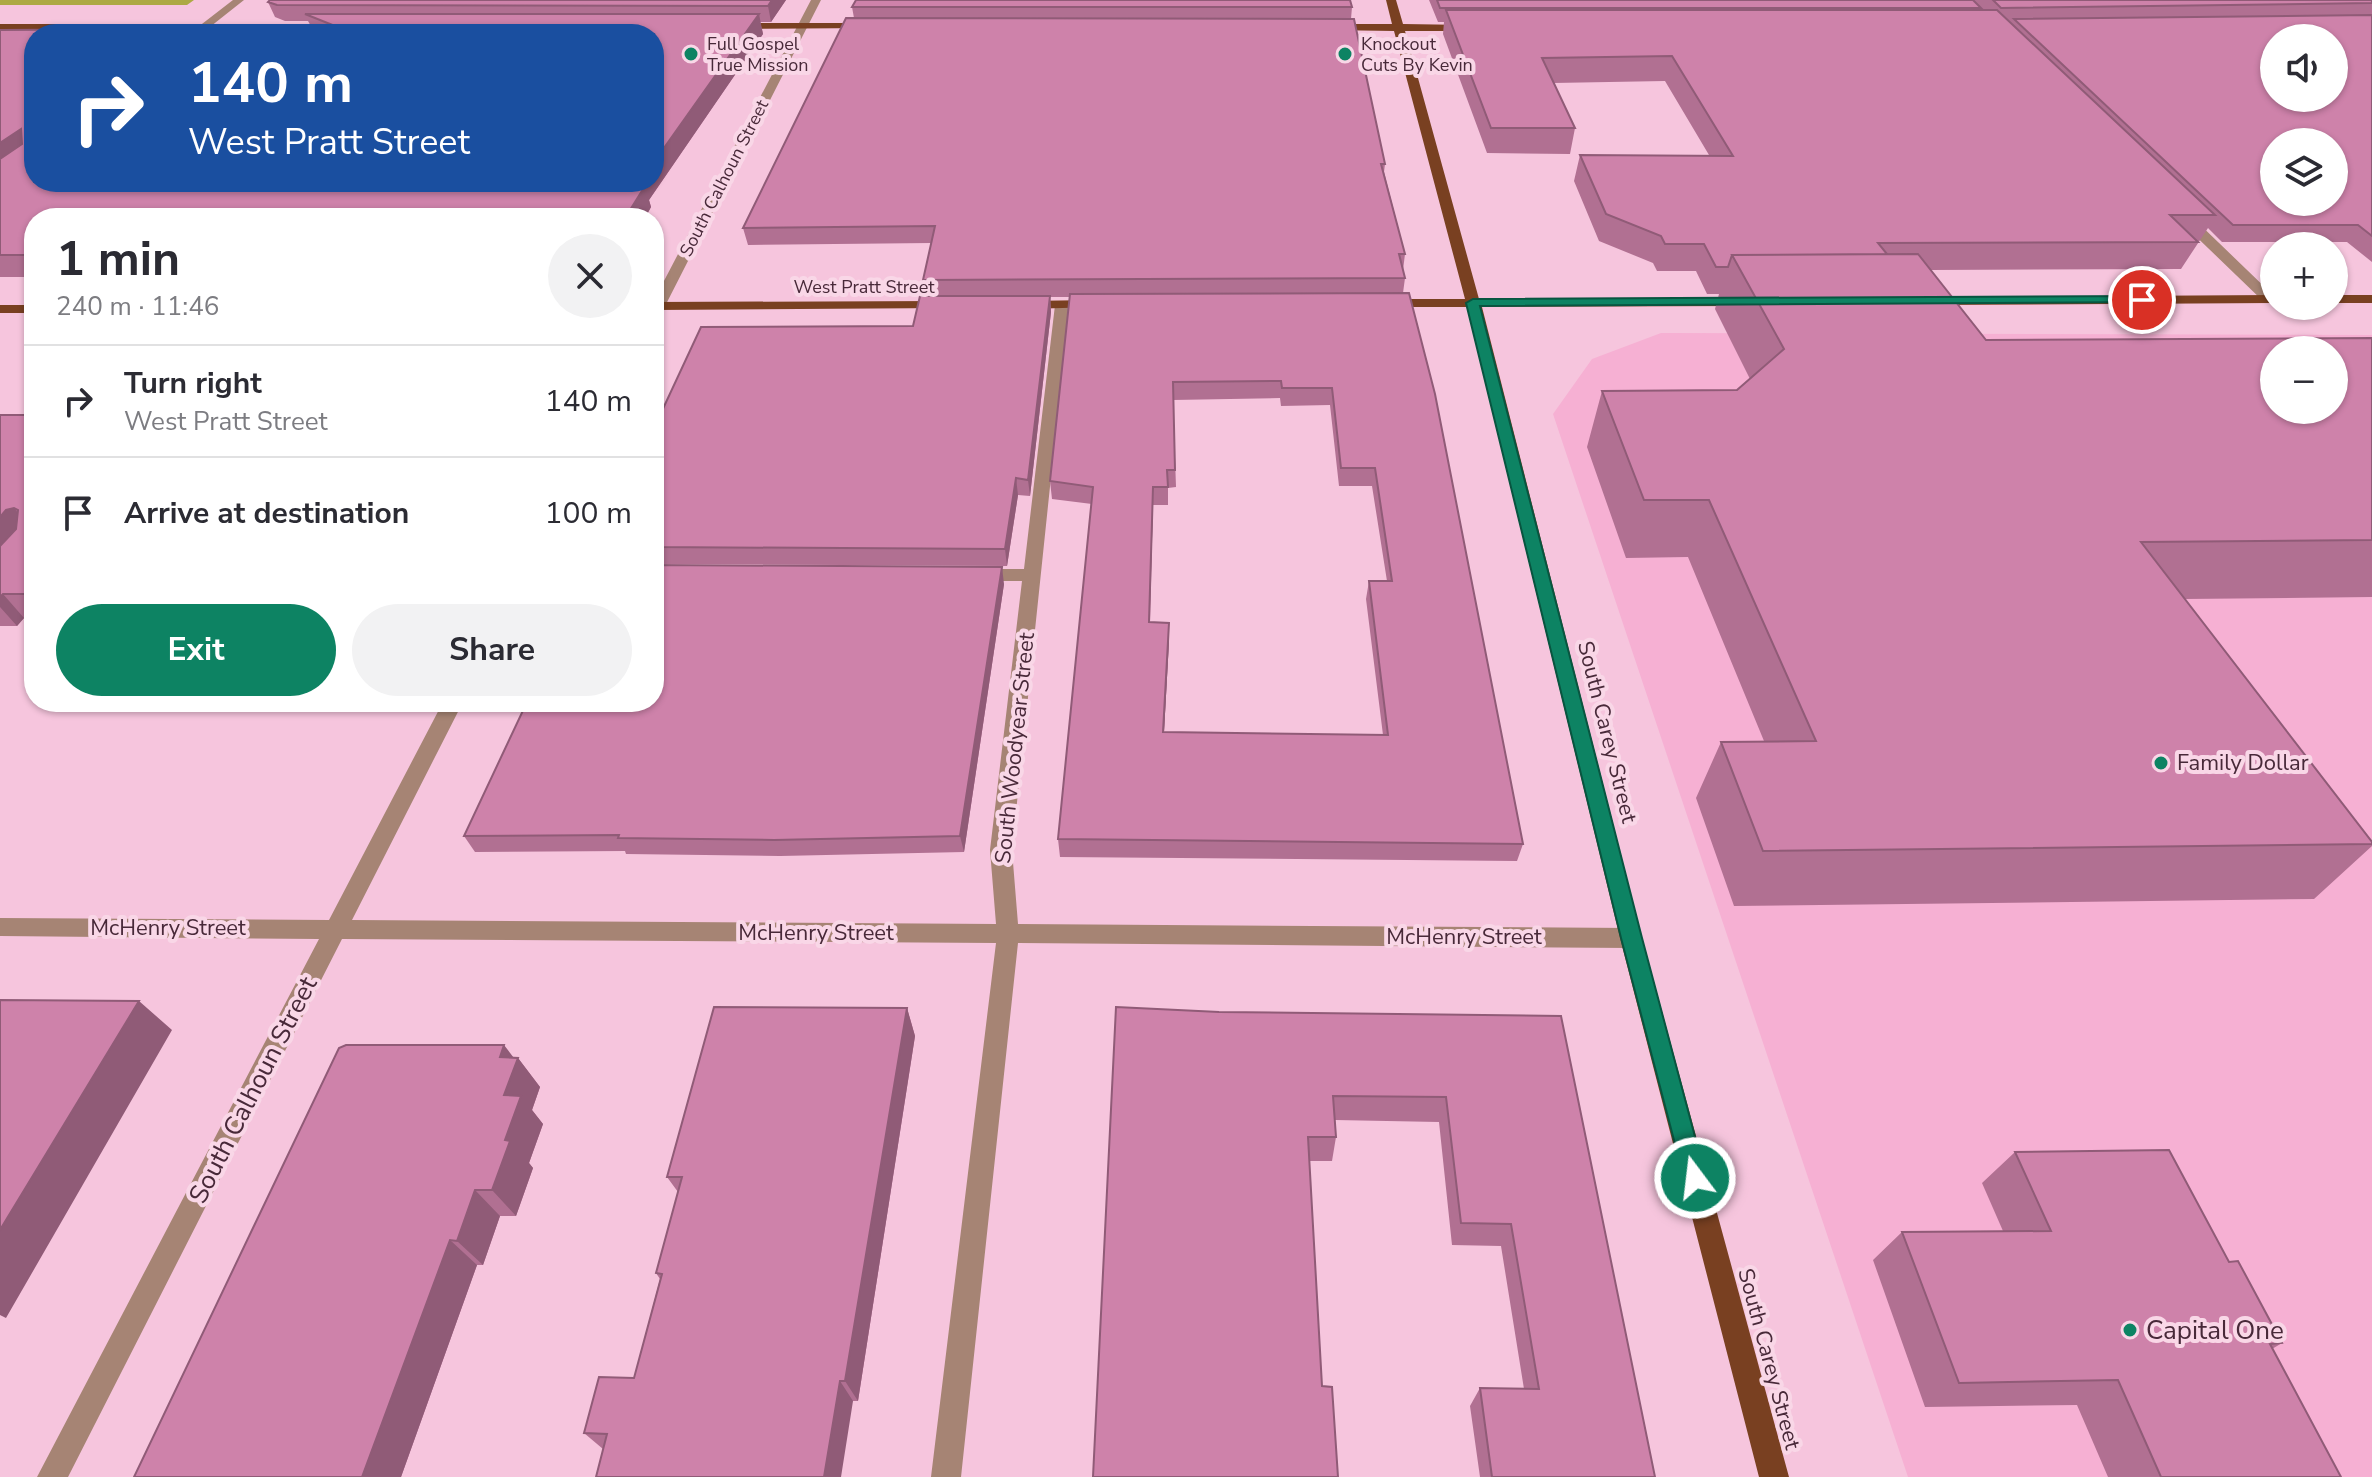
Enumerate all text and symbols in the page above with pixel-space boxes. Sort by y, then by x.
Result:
map controls [2260,24,2348,424]
button: sound [2260,24,2348,112]
place label: Full Gospel True Mission [707,32,809,77]
place label: Knockout Cuts By Kevin [1361,32,1473,77]
text: 140 m [188,45,353,122]
marker: Full Gospel True Mission [682,45,700,63]
marker: Knockout Cuts By Kevin [1336,45,1354,63]
icon: right [56,56,160,160]
street label: South Calhoun Street [674,95,774,261]
text: West Pratt Street [188,118,470,167]
button: layers [2260,128,2348,216]
text: 1 min [56,226,180,292]
button: + [2260,232,2348,320]
button: close [548,234,632,318]
pin [2108,266,2176,334]
street label: West Pratt Street [793,275,935,299]
icon: arrive [2120,278,2164,322]
text: 240 m · 11:46 [56,289,219,324]
button: − [2260,336,2348,424]
text: Turn right [124,363,262,404]
icon: right [56,379,100,423]
text: 140 m [545,381,632,422]
text: West Pratt Street [124,404,328,439]
icon: arrive [56,491,100,535]
text: Arrive at destination [124,493,409,534]
text: 100 m [545,493,632,534]
button: Exit [56,604,336,696]
button: Share [352,604,632,696]
street label: South Woodyear Street [988,631,1042,865]
street label: South Carey Street [1570,638,1644,826]
place label: Family Dollar [2177,748,2309,778]
marker: Family Dollar [2152,754,2170,772]
street label: McHenry Street [90,913,246,943]
street label: McHenry Street [738,918,894,948]
street label: McHenry Street [1386,922,1542,952]
street label: South Calhoun Street [181,970,326,1209]
position arrow [1653,1136,1737,1220]
street label: South Carey Street [1730,1265,1808,1453]
place label: Capital One [2146,1313,2284,1348]
marker: Capital One [2121,1321,2139,1339]

